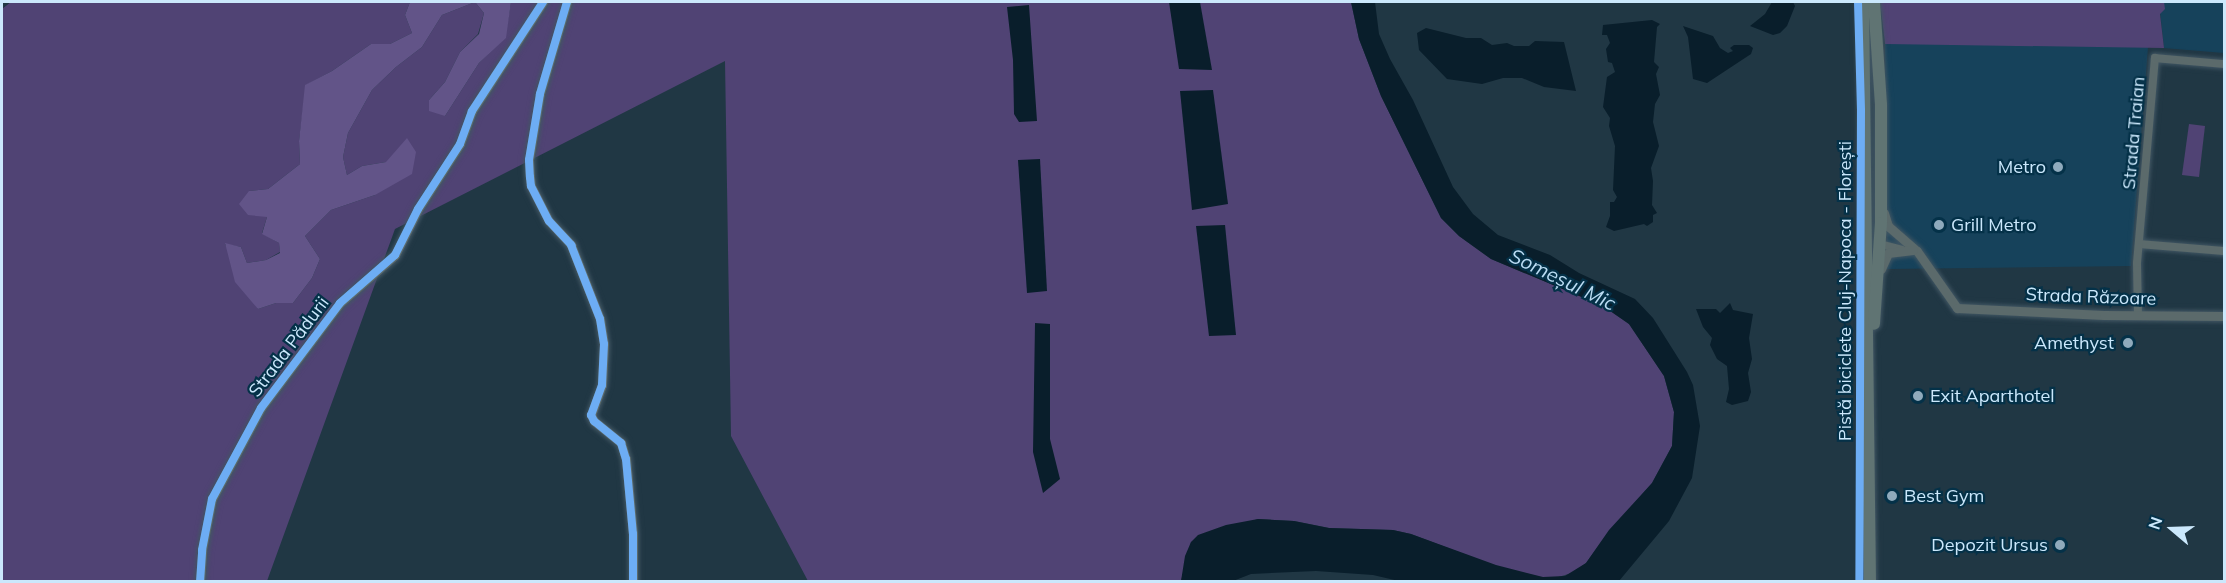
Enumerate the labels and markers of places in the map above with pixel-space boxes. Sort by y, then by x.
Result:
place label: Metro [1998,156,2046,178]
marker: Metro [2051,160,2065,174]
place label: Grill Metro [1951,214,2036,236]
marker: Grill Metro [1932,218,1946,232]
place label: Amethyst [2034,332,2114,354]
marker: Amethyst [2119,334,2137,352]
place label: Exit Aparthotel [1930,385,2055,407]
marker: Exit Aparthotel [1911,389,1925,403]
place label: Best Gym [1904,485,1984,507]
marker: Best Gym [1885,489,1899,503]
place label: Depozit Ursus [1931,534,2048,556]
marker: Depozit Ursus [2053,538,2067,552]

